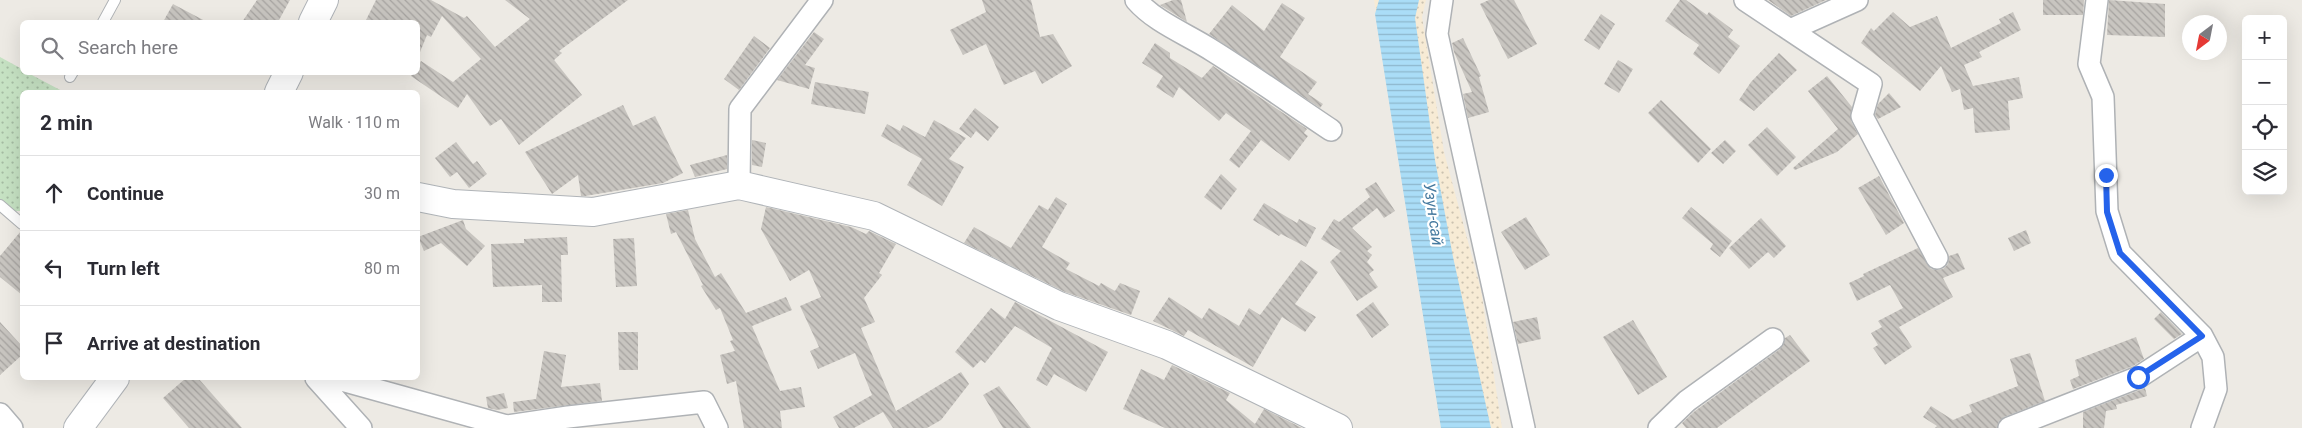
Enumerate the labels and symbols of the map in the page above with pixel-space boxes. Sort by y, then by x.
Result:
north arrow [2182,15,2227,60]
route end [2095,164,2118,187]
water label: Узун-сай [1420,181,1447,247]
route start [2127,366,2150,389]

